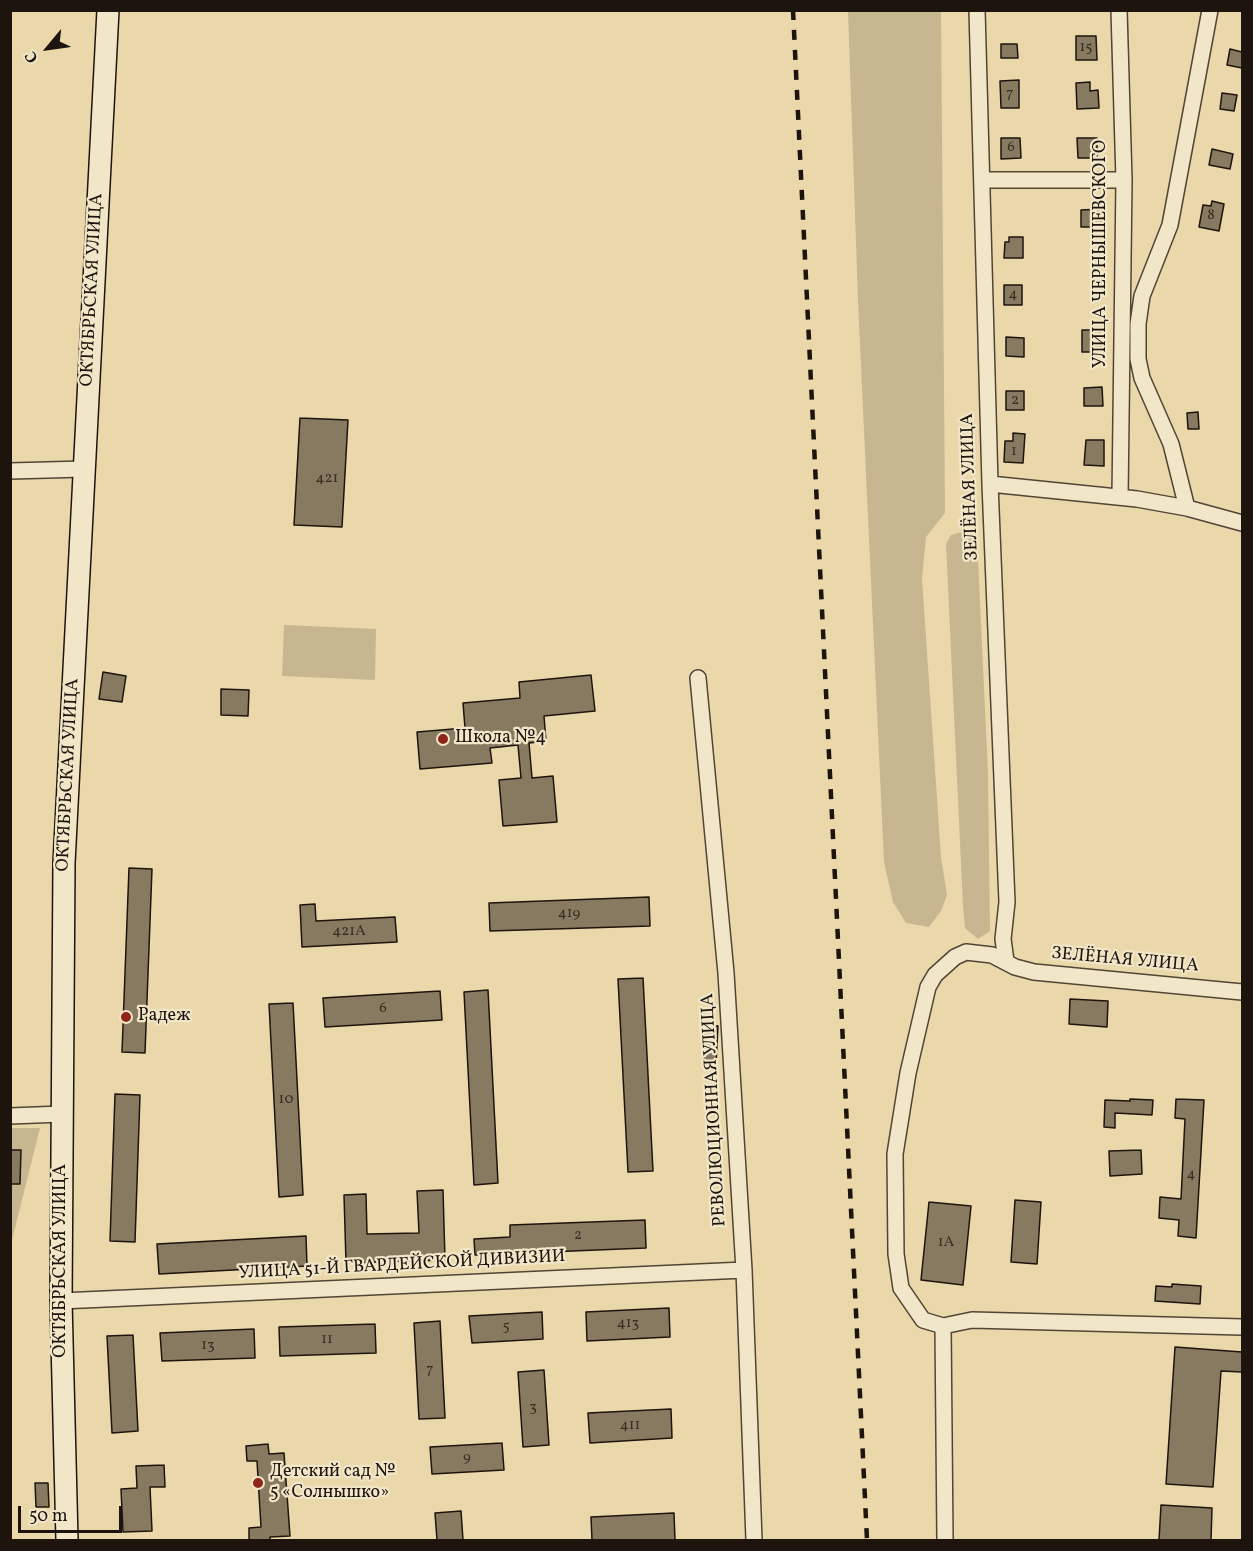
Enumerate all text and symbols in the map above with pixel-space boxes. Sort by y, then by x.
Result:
north arrow [18,18,78,78]
house number: 15 [1079,39,1093,57]
text: С [20,47,44,67]
house number: 7 [1006,85,1014,103]
house number: 6 [1007,139,1015,157]
street label: УЛИЦА ЧЕРНЫШЕВСКОГО [1091,140,1113,368]
street label: ОКТЯБРЬСКАЯ УЛИЦА [77,193,109,387]
house number: 8 [1207,207,1215,225]
house number: 4 [1009,286,1017,304]
house number: 2 [1011,392,1019,410]
street label: ЗЕЛЁНАЯ УЛИЦА [958,413,984,561]
house number: 1 [1011,443,1017,461]
house number: 421 [316,470,338,488]
street label: ОКТЯБРЬСКАЯ УЛИЦА [53,678,85,872]
place label: Школа №4 [455,728,546,750]
marker: Школа №4 [436,732,450,746]
house number: 419 [558,905,580,923]
house number: 421А [332,923,366,941]
street label: ЗЕЛЁНАЯ УЛИЦА [1050,944,1200,978]
street label: РЕВОЛЮЦИОННАЯ УЛИЦА [698,993,732,1227]
house number: 6 [379,1000,387,1018]
place label: Радеж [138,1006,190,1028]
marker: Радеж [119,1010,133,1024]
house number: 10 [279,1091,293,1109]
street label: ОКТЯБРЬСКАЯ УЛИЦА [51,1164,73,1358]
house number: 4 [1187,1166,1195,1184]
house number: 2 [574,1227,582,1245]
house number: 1А [938,1234,954,1252]
street label: УЛИЦА 51-Й ГВАРДЕЙСКОЙ ДИВИЗИИ [238,1247,566,1285]
house number: 413 [617,1315,639,1333]
house number: 5 [502,1318,510,1336]
house number: 11 [321,1331,333,1349]
house number: 13 [201,1337,215,1355]
house number: 7 [426,1361,434,1379]
house number: 3 [529,1399,537,1417]
house number: 411 [620,1417,640,1435]
house number: 9 [463,1449,471,1467]
place label: Детский сад № 5 «Солнышко» [270,1462,395,1504]
marker: Детский сад № 5 «Солнышко» [251,1476,265,1490]
scale bar [21,1494,124,1532]
text: 50 m [29,1504,68,1529]

